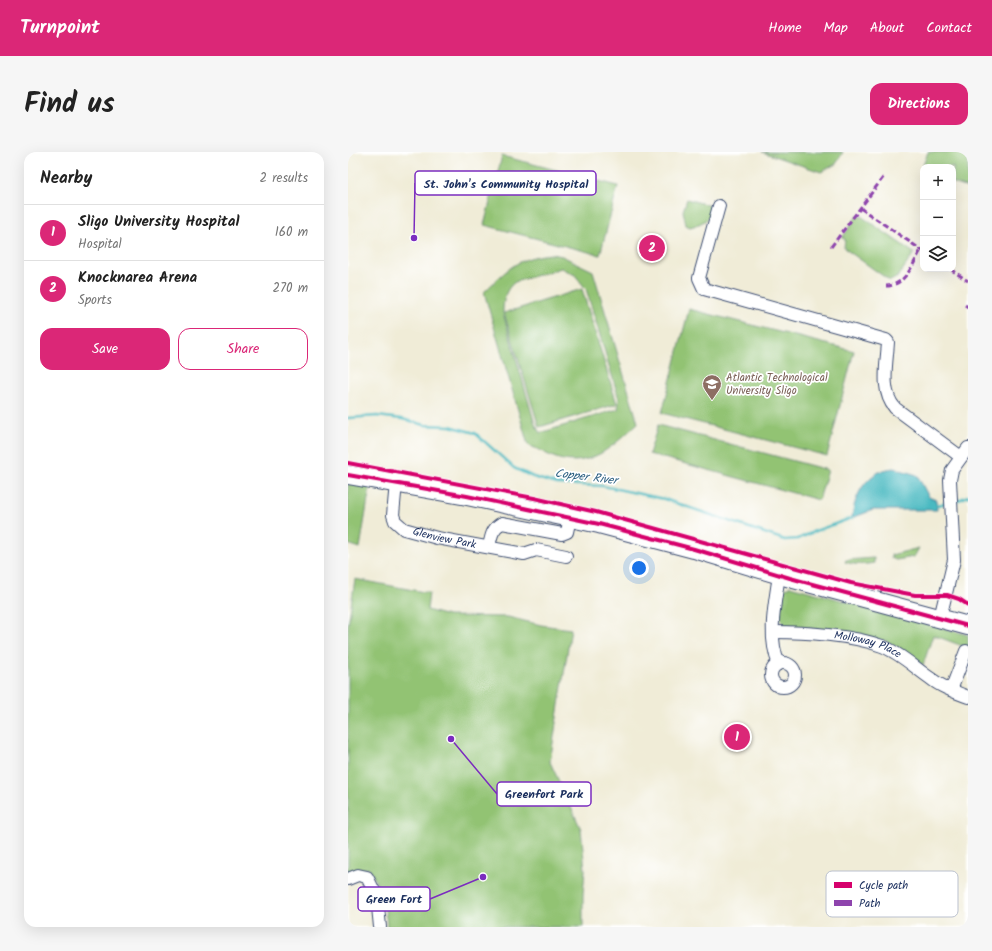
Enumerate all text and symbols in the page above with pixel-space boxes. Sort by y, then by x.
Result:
text: Turnpoint [20,13,100,43]
text: Home [768,17,802,39]
text: Map [824,17,848,39]
text: About [870,17,904,39]
text: Contact [926,17,972,39]
text: Find us [24,82,115,127]
button: Directions [870,83,968,125]
map controls [920,164,956,272]
button: + [920,164,956,200]
text: Nearby [40,165,92,192]
text: 2 results [260,168,308,189]
callout: St. John's Community Hospital [415,171,596,195]
text: St. John's Community Hospital [424,175,589,194]
button: − [920,200,956,236]
text: Sligo University Hospital [78,210,239,234]
text: 1 [51,222,55,243]
text: 160 m [275,222,308,243]
pin: 2 [639,233,665,263]
text: Hospital [78,234,122,255]
button: layers [920,236,956,272]
text: Knocknarea Arena [78,266,197,290]
text: 2 [49,278,57,299]
text: 270 m [272,278,308,299]
text: Sports [78,290,112,311]
button: Save [40,328,170,370]
button: Share [178,328,308,370]
place label: Atlantic Technological University Sligo [726,369,828,400]
school or university icon: Atlantic Technological University Sligo [701,373,723,401]
water label: Copper River [554,464,621,491]
street label: Glenview Park [411,523,478,554]
your location [629,558,649,578]
street label: Molloway Place [833,627,905,663]
pin: 1 [724,722,750,752]
callout: Greenfort Park [497,782,591,806]
text: Greenfort Park [505,785,584,804]
legend [826,871,958,917]
text: Cycle path [859,877,908,895]
callout: Green Fort [358,887,430,911]
text: Green Fort [366,890,423,909]
text: Path [859,895,880,913]

